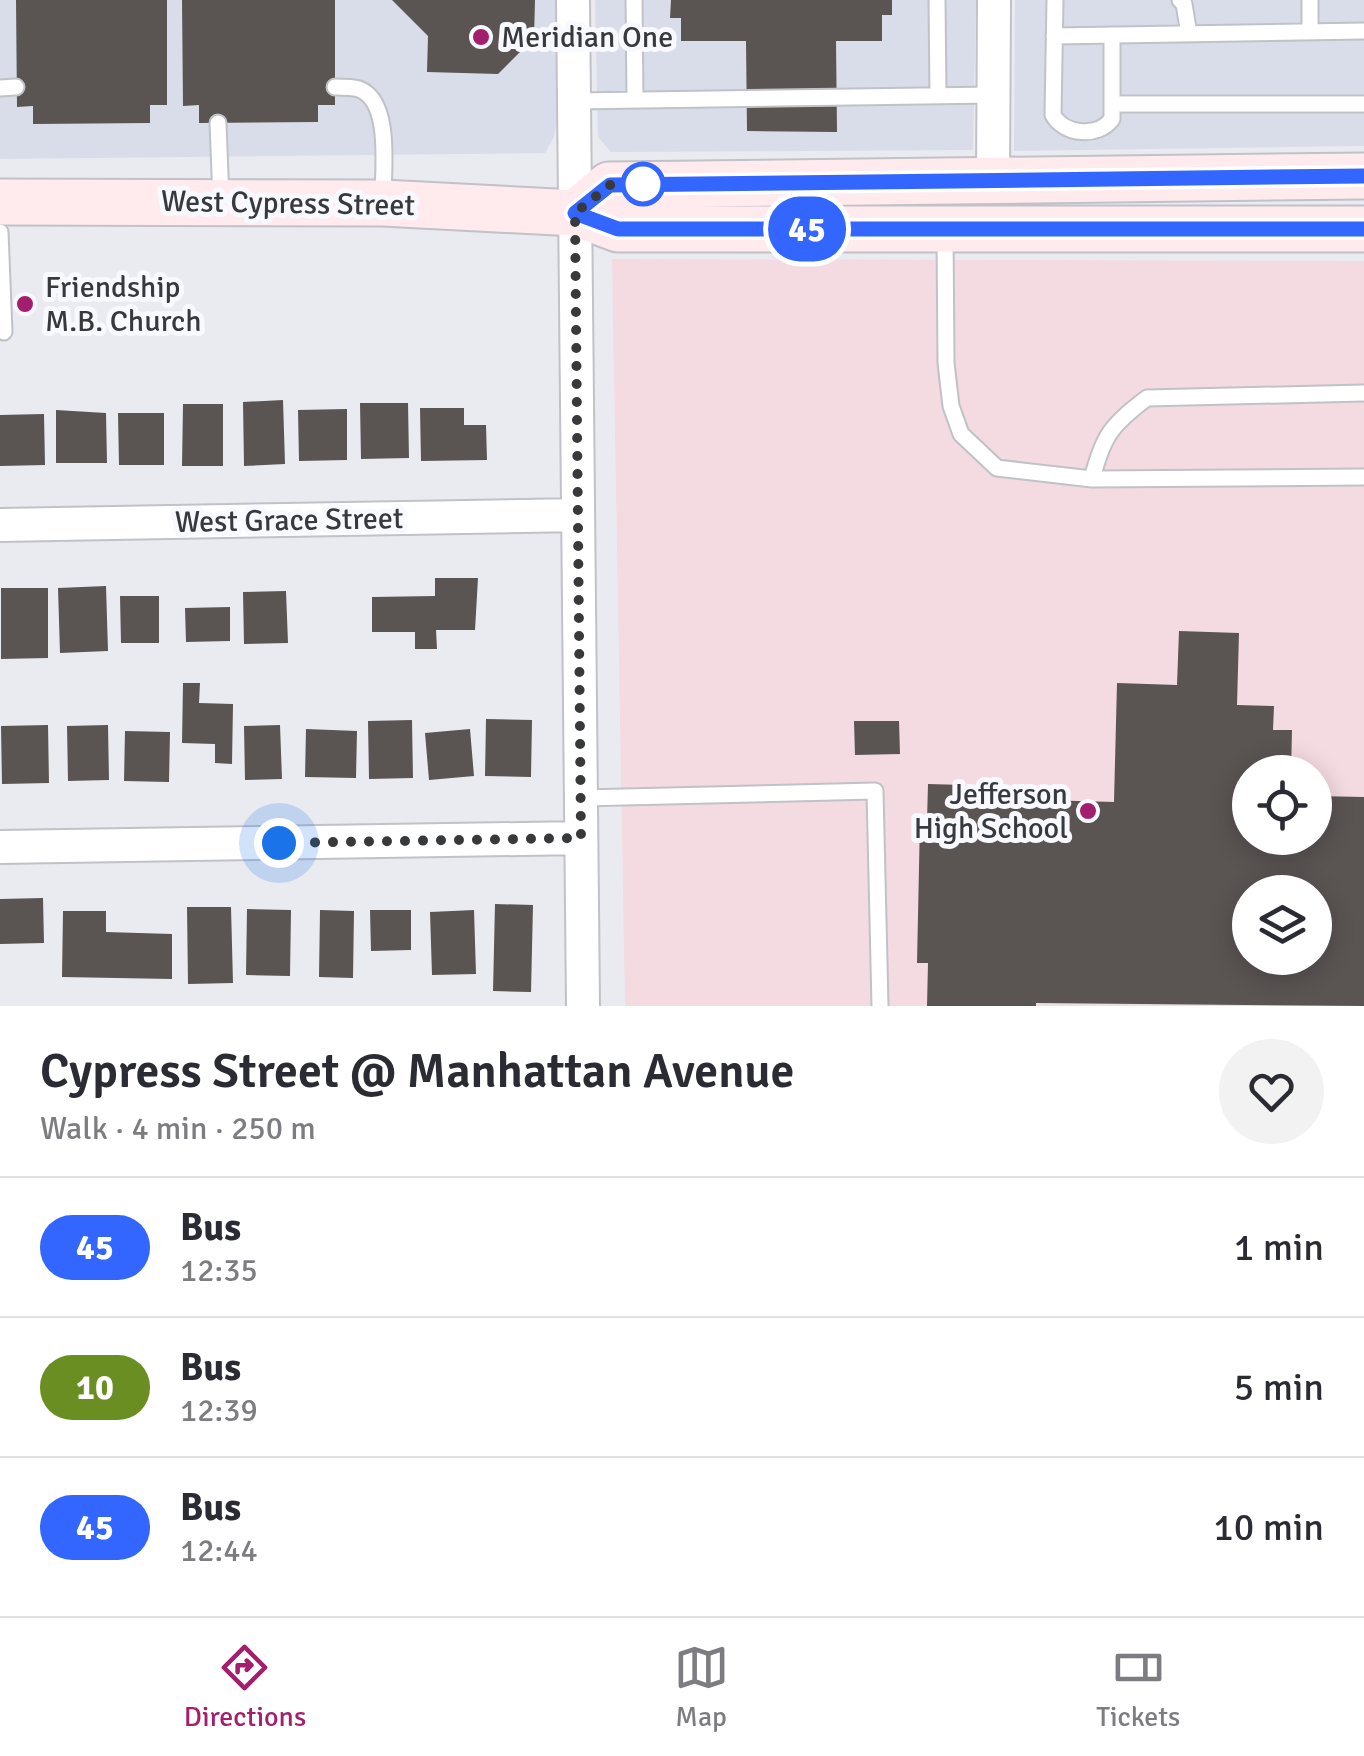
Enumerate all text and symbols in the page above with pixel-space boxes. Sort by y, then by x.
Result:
place label: Meridian One [501,19,673,56]
marker: Meridian One [470,26,492,48]
unlabelled marker [622,163,664,205]
street label: West Cypress Street [161,183,415,224]
line badge: 45 [762,196,852,262]
text: 45 [788,208,826,251]
place label: Friendship M.B. Church [45,269,202,340]
marker: Friendship M.B. Church [14,293,36,315]
street label: West Grace Street [174,500,404,541]
map controls [1232,755,1332,975]
button: locate [1232,755,1332,855]
place label: Jefferson High School [914,776,1068,847]
marker: Jefferson High School [1077,800,1099,822]
your location [254,818,304,868]
button: layers [1232,875,1332,975]
button: heart [1219,1039,1324,1144]
text: Cypress Street @ Manhattan Avenue [40,1042,794,1101]
text: Walk · 4 min · 250 m [40,1109,316,1148]
text: Bus [180,1204,241,1251]
text: 1 min [1234,1224,1324,1271]
text: 45 [76,1226,114,1269]
text: 12:35 [180,1251,258,1290]
text: Bus [180,1344,241,1391]
text: 5 min [1234,1364,1324,1411]
text: 10 [76,1366,114,1409]
text: 12:39 [180,1391,258,1430]
text: Bus [180,1484,241,1531]
text: 10 min [1213,1504,1324,1551]
text: 45 [76,1506,114,1549]
text: 12:44 [180,1531,258,1570]
tab: Directions [184,1640,306,1734]
tab: Map [674,1640,729,1734]
tab: Tickets [1096,1640,1180,1734]

